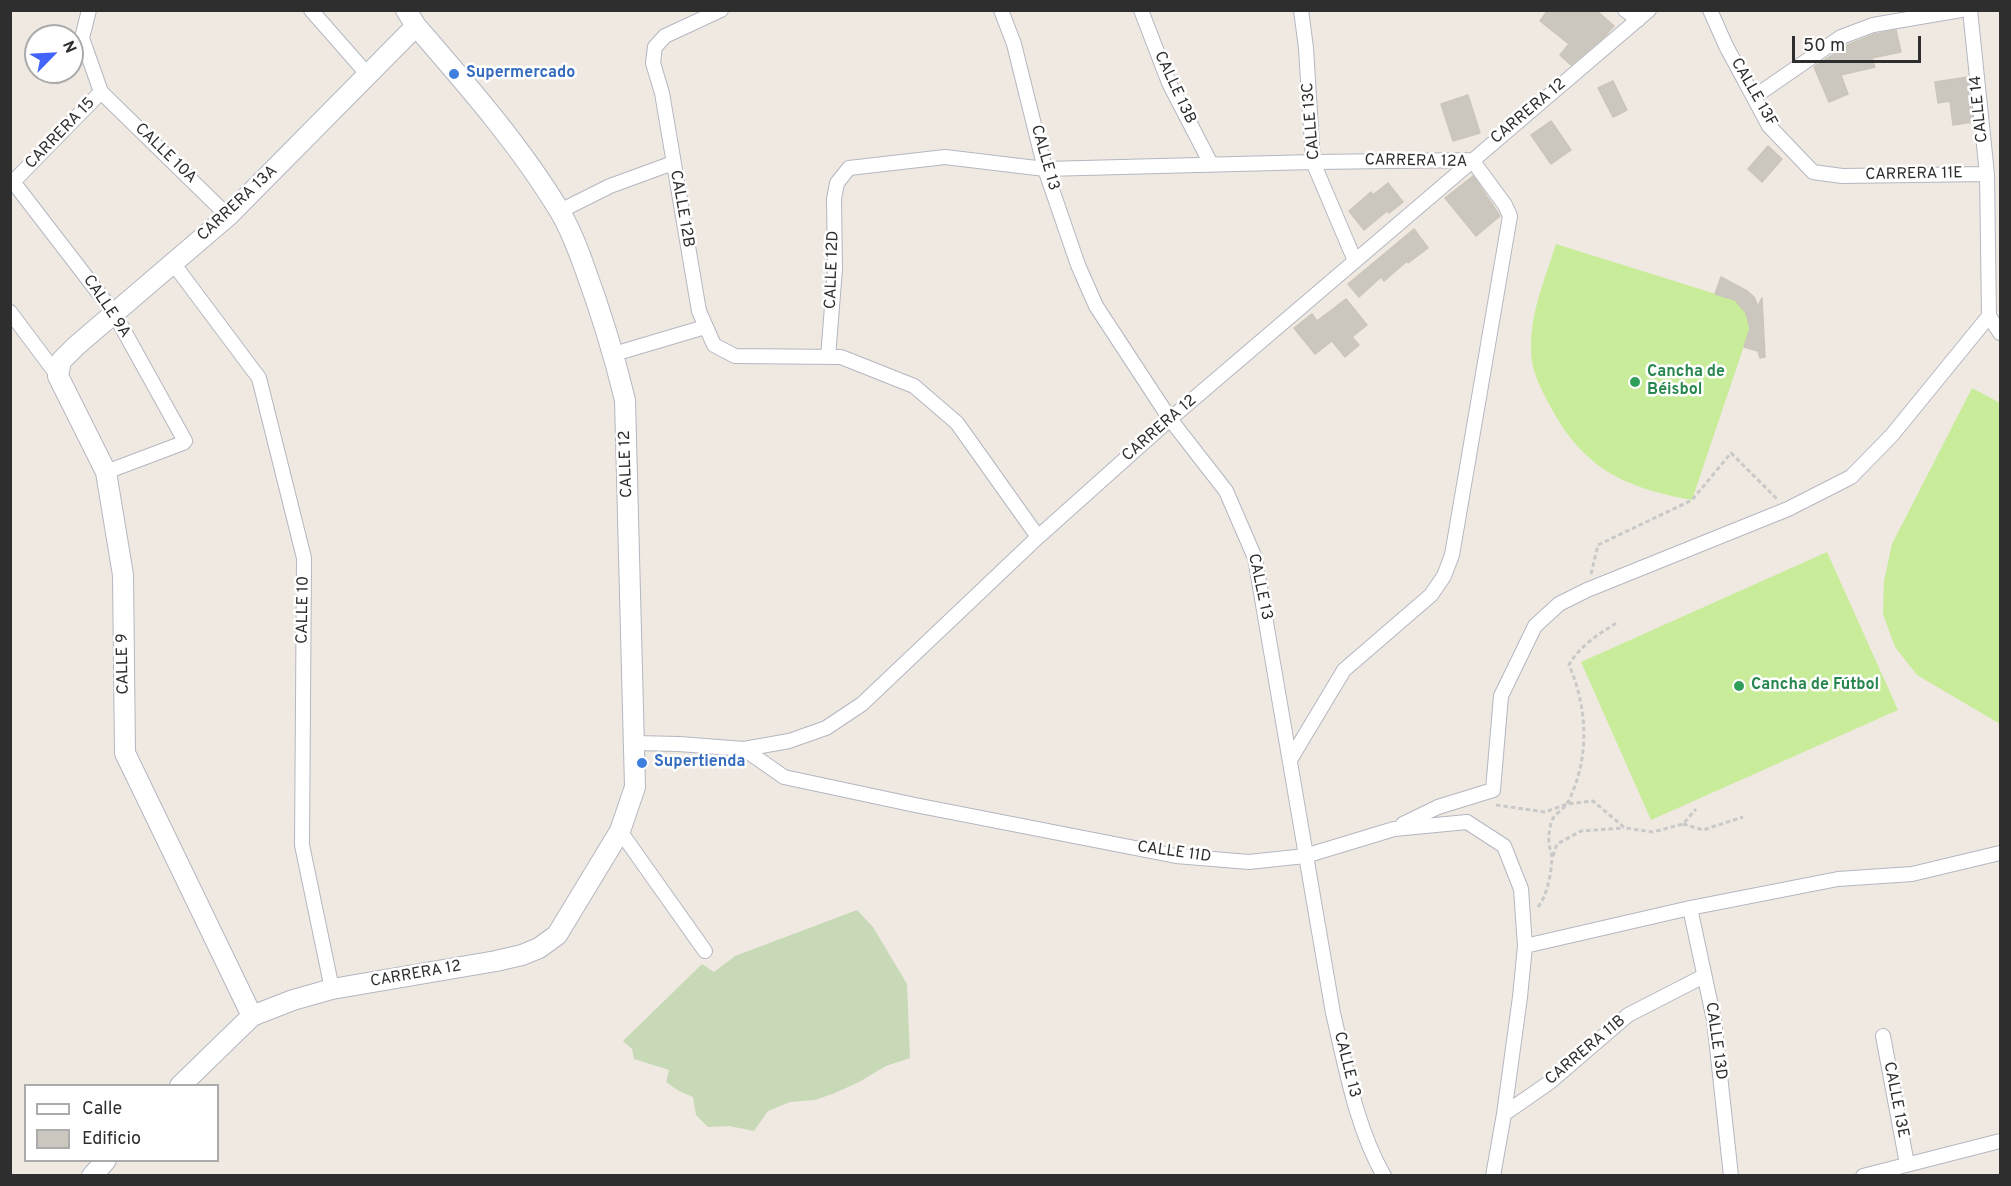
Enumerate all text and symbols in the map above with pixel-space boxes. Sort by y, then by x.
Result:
north arrow [24,24,84,84]
scale bar [1795,24,1924,62]
text: 50 m [1803,35,1845,58]
text: N [57,38,80,57]
street label: CALLE 13B [1149,49,1199,127]
street label: CALLE 13F [1726,55,1780,131]
place label: Supermercado [466,64,575,84]
marker: Supermercado [447,67,461,81]
street label: CALLE 14 [1967,74,1993,144]
street label: CARRERA 12 [1488,75,1570,149]
street label: CALLE 13C [1299,82,1325,160]
street label: CARRERA 15 [22,94,100,174]
street label: CALLE 10A [130,120,200,188]
street label: CALLE 13 [1025,123,1063,193]
street label: CARRERA 12A [1364,152,1468,172]
street label: CARRERA 13A [194,162,282,246]
street label: CARRERA 11E [1865,165,1963,185]
street label: CALLE 12B [665,169,697,249]
street label: CALLE 12D [822,230,844,310]
street label: CALLE 9A [78,272,134,342]
place label: Cancha de Béisbol [1647,363,1725,401]
marker: Cancha de Béisbol [1628,375,1642,389]
street label: CARRERA 12 [1119,392,1201,466]
street label: CALLE 12 [616,430,638,498]
street label: CALLE 13 [1243,552,1275,622]
street label: CALLE 10 [294,576,314,644]
street label: CALLE 9 [114,633,134,695]
place label: Cancha de Fútbol [1751,676,1879,696]
marker: Cancha de Fútbol [1732,679,1746,693]
place label: Supertienda [654,753,745,773]
marker: Supertienda [635,756,649,770]
street label: CALLE 11D [1136,838,1212,868]
street label: CARRERA 12 [369,958,463,992]
street label: CALLE 13D [1700,1001,1730,1081]
street label: CARRERA 11B [1542,1012,1630,1090]
street label: CALLE 13 [1329,1030,1363,1100]
street label: CALLE 13E [1878,1060,1912,1140]
legend [24,1084,219,1162]
text: Calle [82,1098,122,1121]
text: Edificio [82,1128,141,1151]

